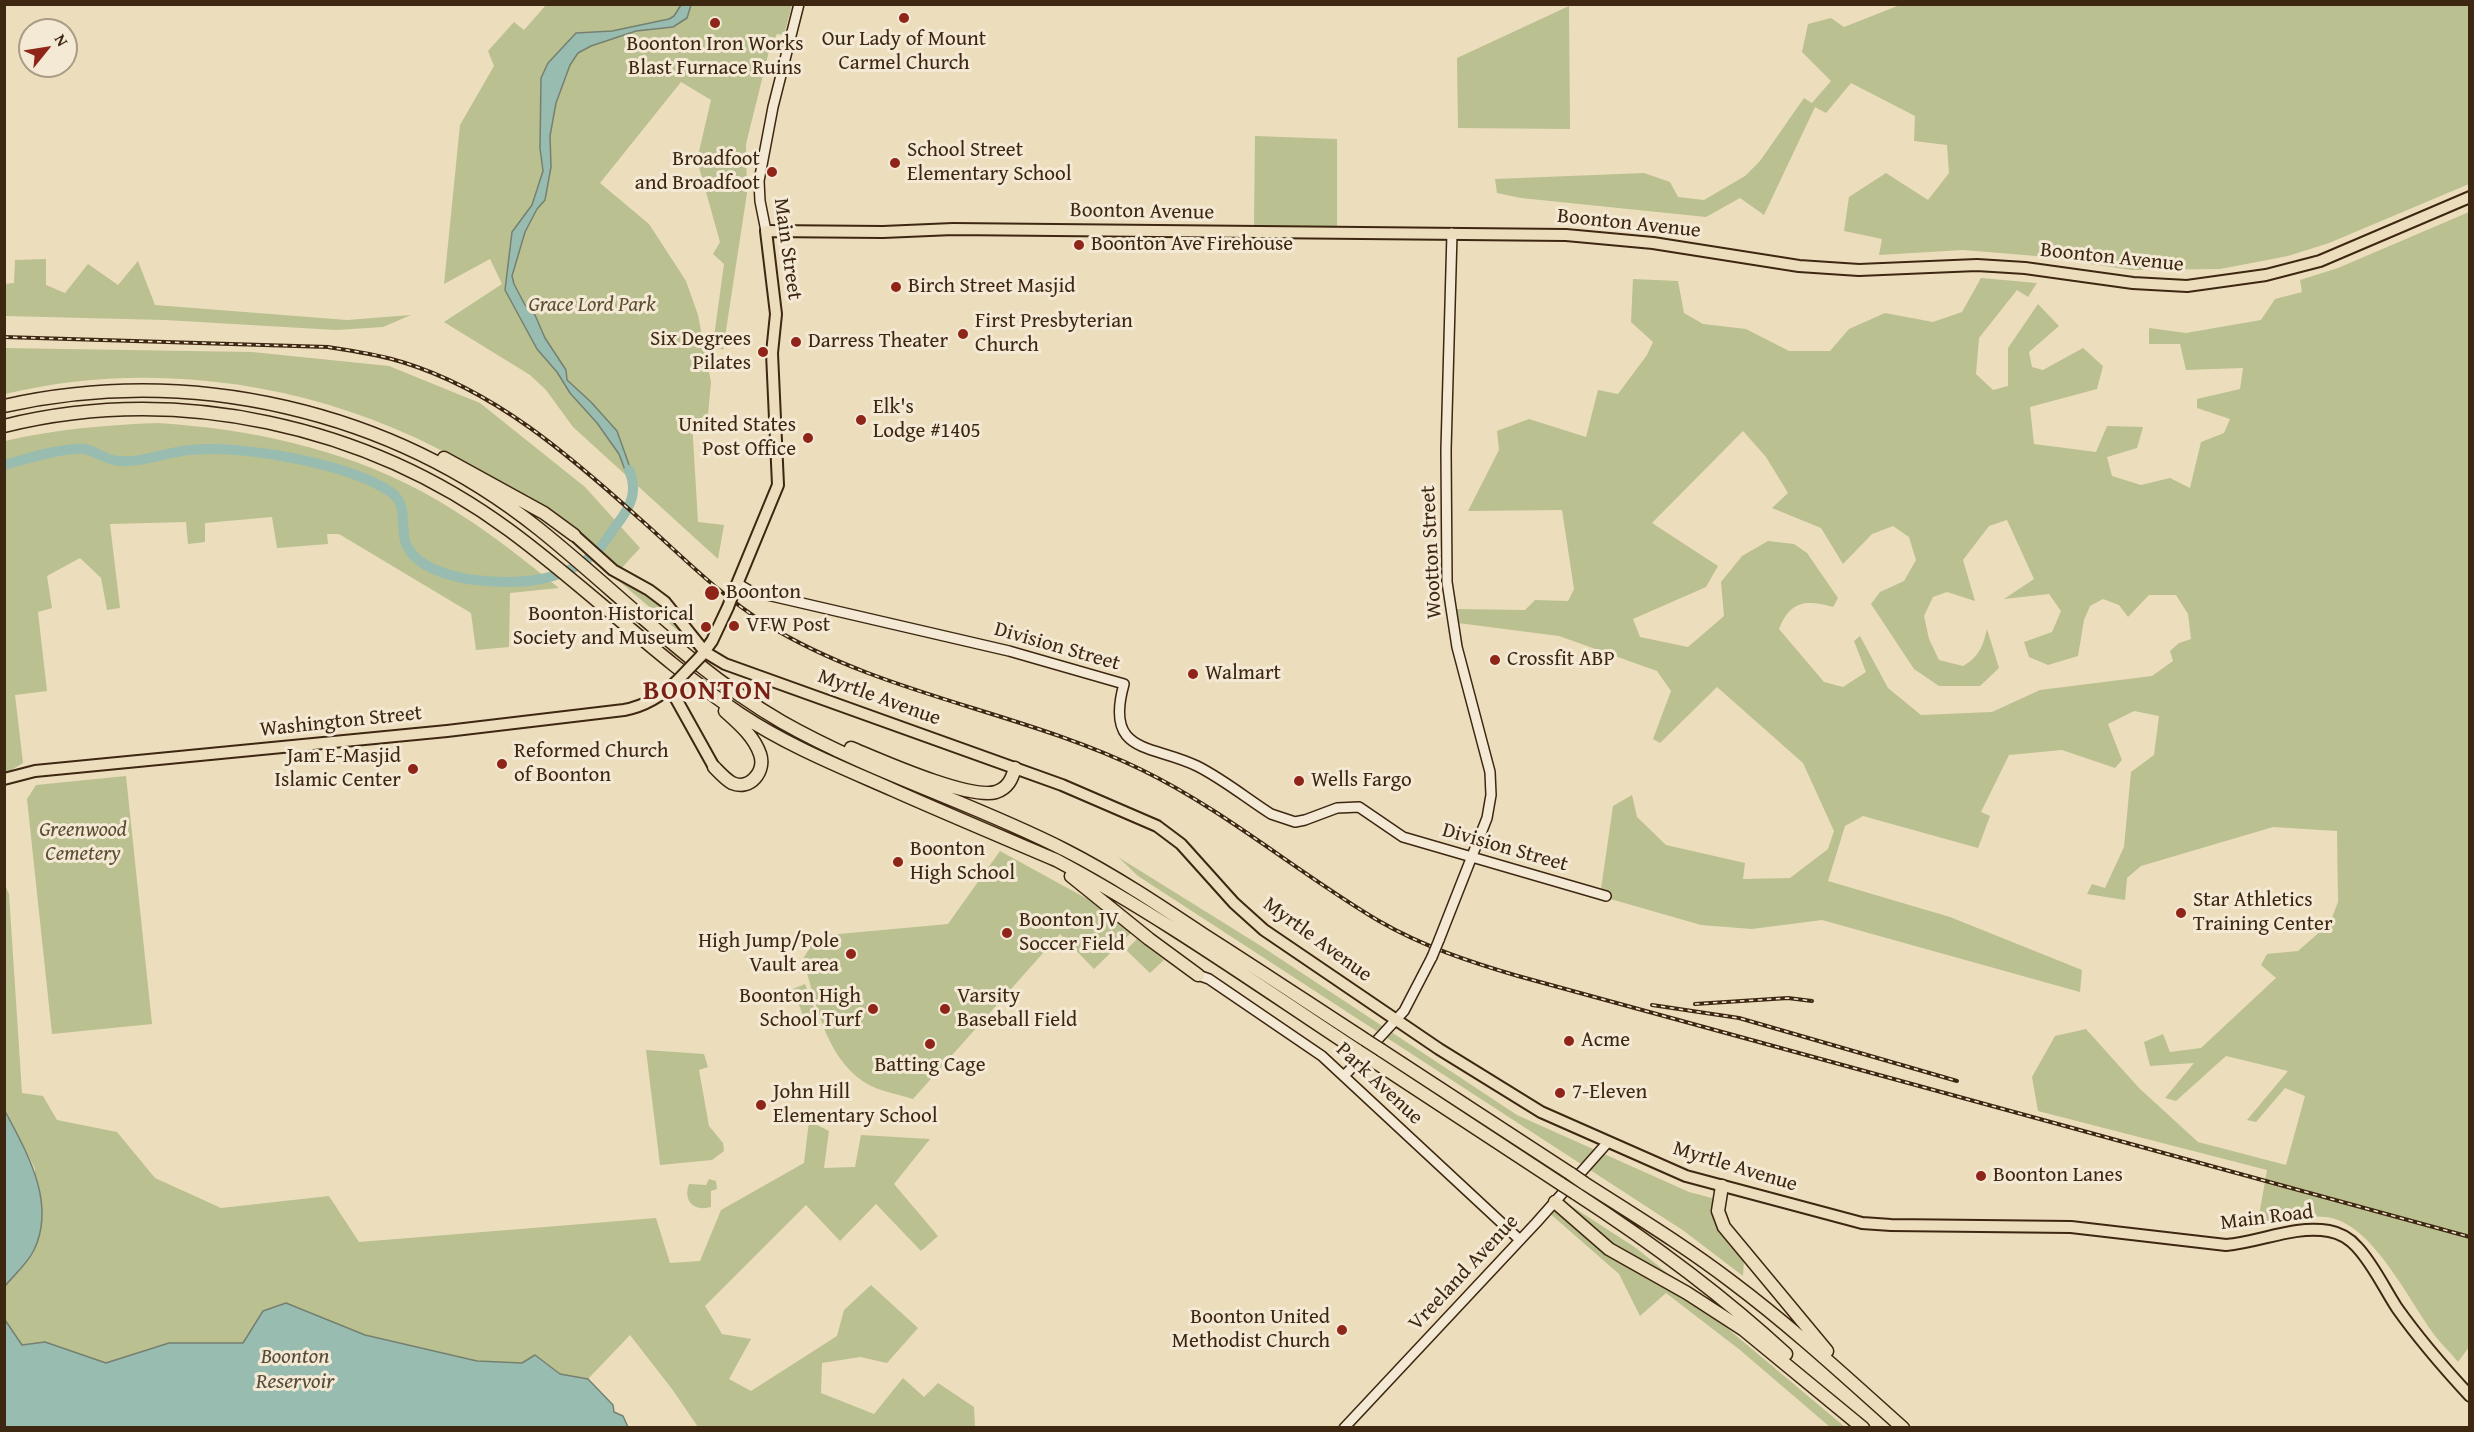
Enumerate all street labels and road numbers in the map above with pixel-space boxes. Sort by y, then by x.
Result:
street label: Main Street [767,196,807,302]
street label: Boonton Avenue [1070,198,1214,226]
street label: Boonton Avenue [1556,204,1702,244]
street label: Boonton Avenue [2039,238,2185,278]
street label: Wootton Street [1416,485,1448,619]
street label: Division Street [991,617,1123,677]
street label: Myrtle Avenue [814,664,944,732]
street label: Washington Street [259,701,423,743]
street label: Division Street [1439,818,1571,878]
street label: Myrtle Avenue [1258,892,1376,988]
street label: Park Avenue [1330,1037,1428,1131]
street label: Myrtle Avenue [1670,1136,1800,1198]
street label: Main Road [2219,1200,2315,1236]
street label: Vreeland Avenue [1404,1210,1524,1336]

